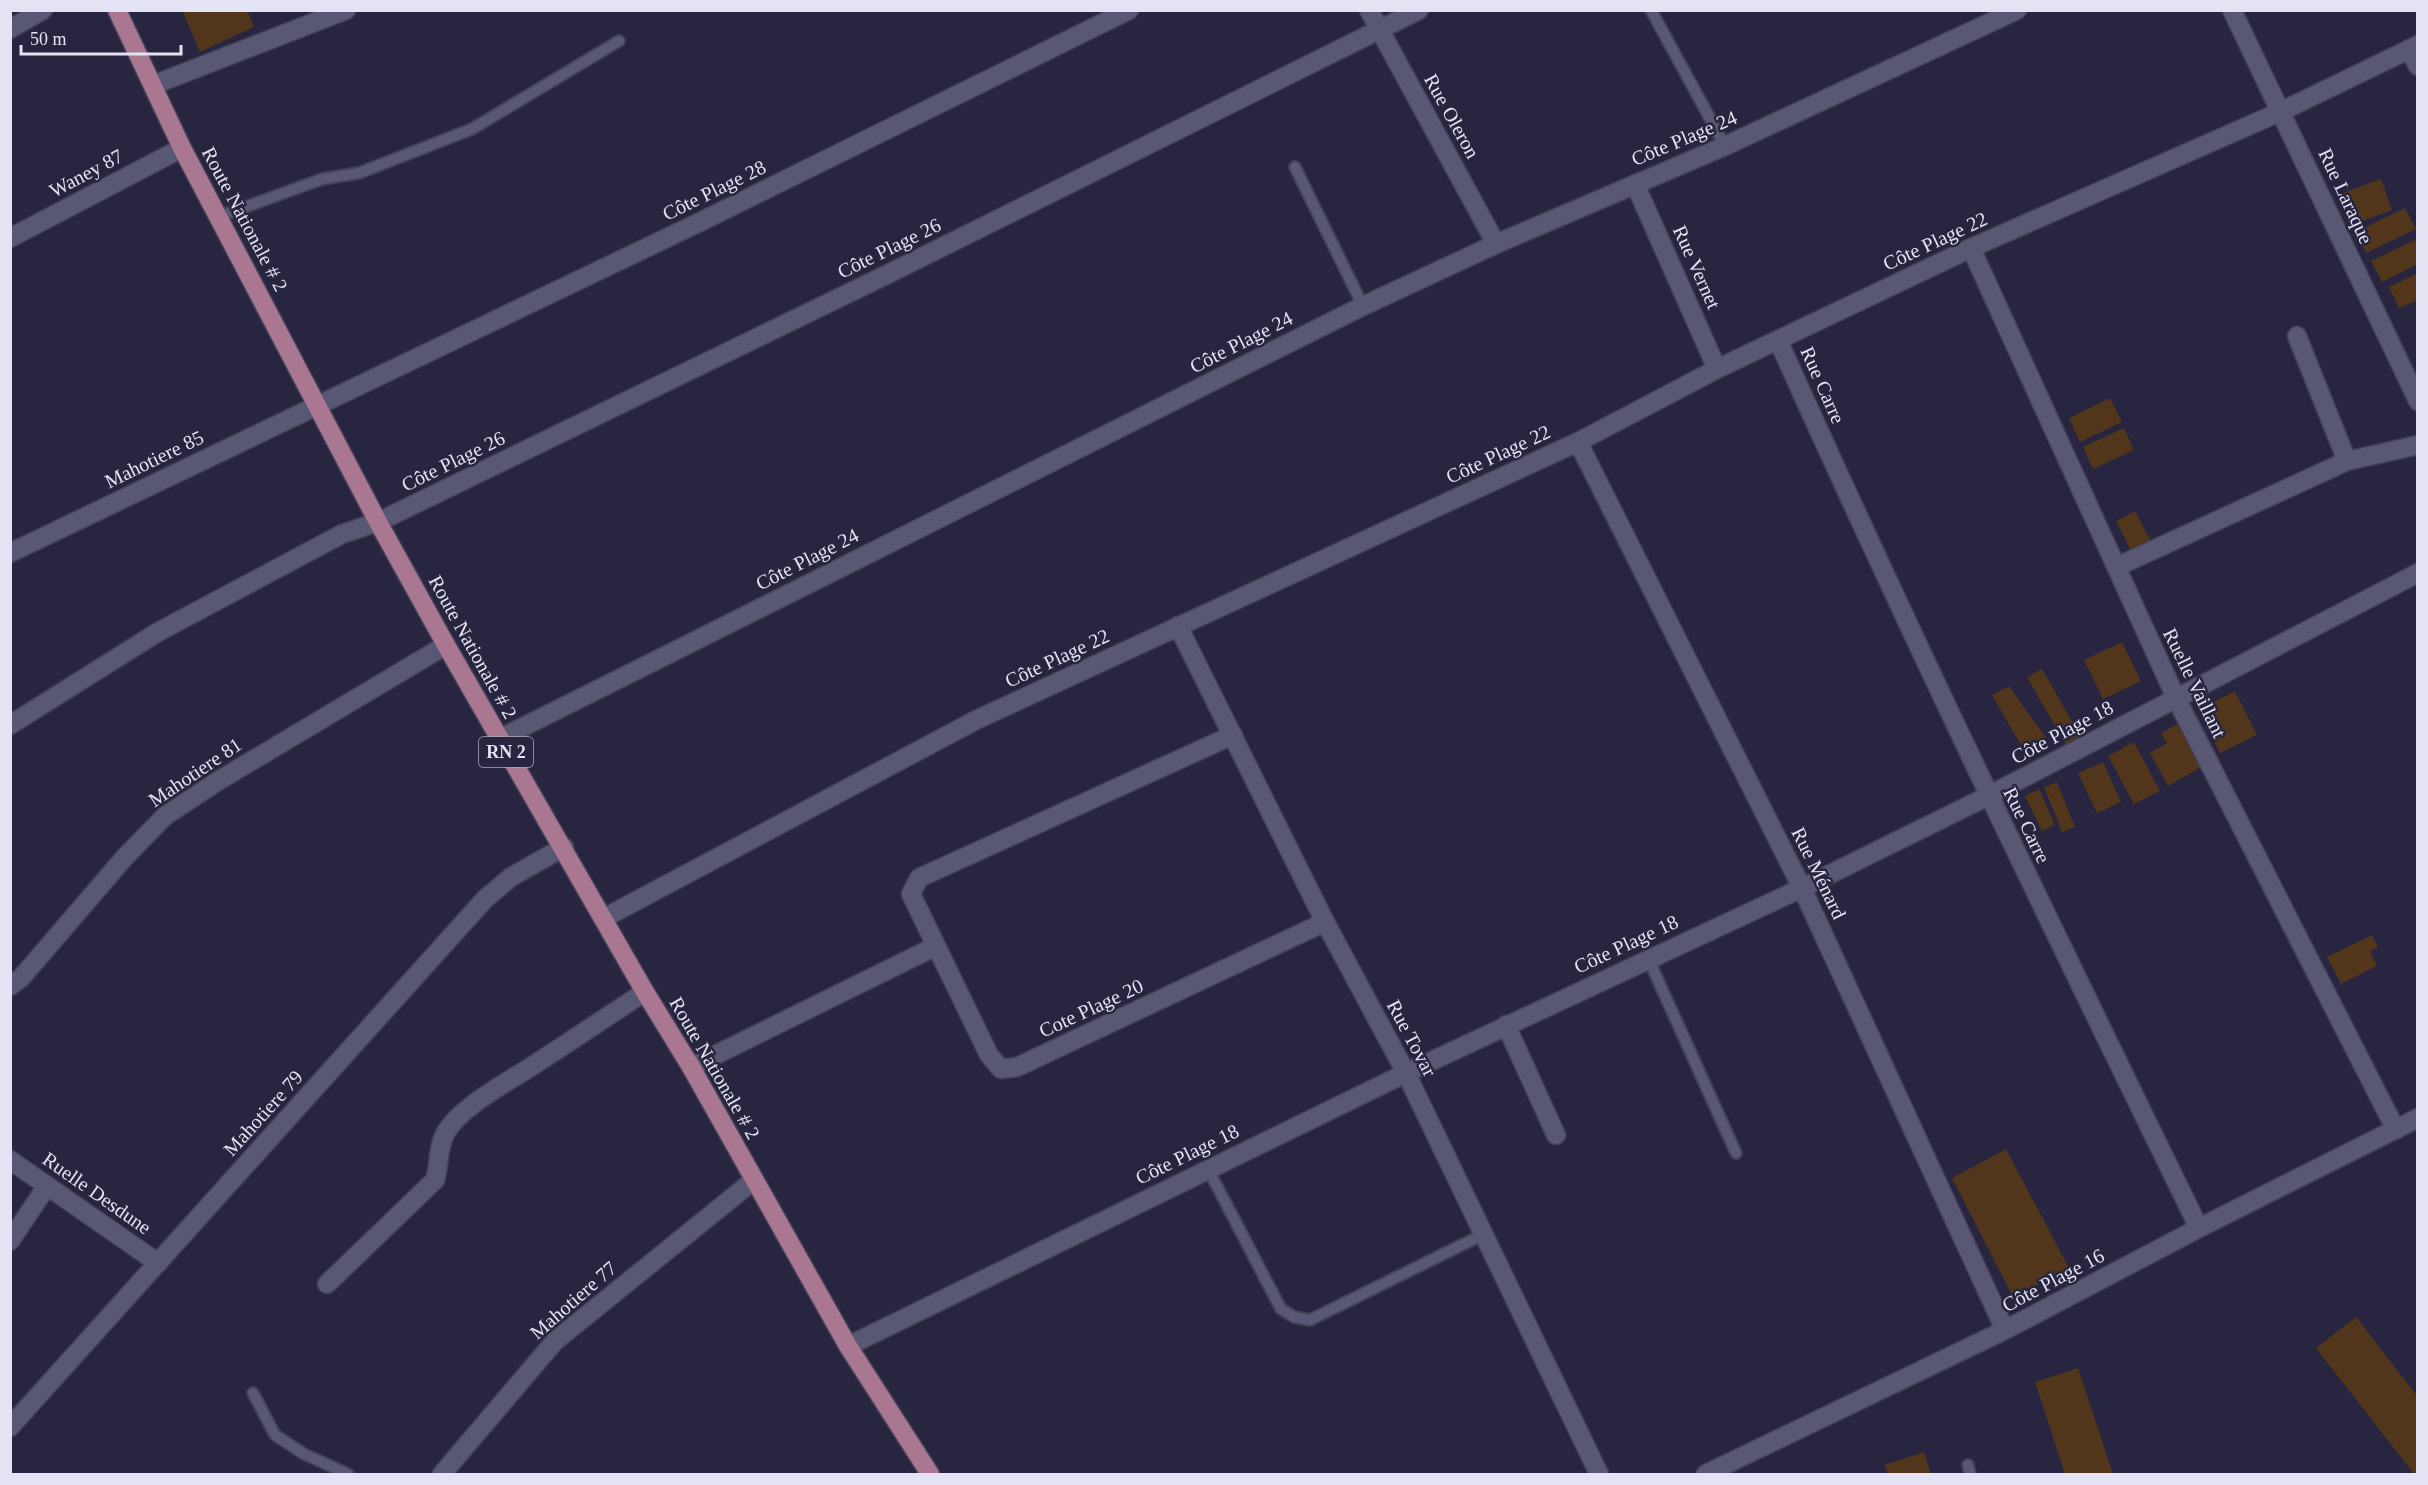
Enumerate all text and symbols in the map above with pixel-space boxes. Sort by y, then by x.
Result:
scale bar [21,18,182,56]
text: 50 m [30,29,67,49]
street label: Rue Oleron [1420,70,1484,162]
street label: Côte Plage 24 [1628,106,1740,171]
street label: Route Nationale # 2 [198,143,292,295]
street label: Waney 87 [46,145,127,202]
street label: Rue Laraque [2313,145,2378,248]
street label: Côte Plage 28 [659,156,770,225]
street label: Côte Plage 22 [1879,207,1991,276]
street label: Côte Plage 26 [834,214,945,283]
street label: Rue Vernet [1669,222,1725,313]
street label: Côte Plage 24 [1186,307,1296,378]
street label: Rue Carre [1796,343,1850,427]
street label: Côte Plage 22 [1442,420,1554,489]
street label: Mahotiere 85 [101,426,207,492]
street label: Côte Plage 26 [398,427,509,496]
street label: Côte Plage 24 [752,524,862,595]
street label: Route Nationale # 2 [424,571,522,723]
street label: Côte Plage 22 [1001,624,1113,693]
street label: Ruelle Vaillant [2159,625,2231,742]
street label: Côte Plage 18 [2007,696,2117,769]
street label: Mahotiere 81 [144,733,246,811]
road number: RN 2 [479,737,533,767]
street label: Rue Carre [1999,783,2055,867]
street label: Rue Ménard [1787,823,1851,923]
street label: Côte Plage 18 [1570,910,1682,979]
street label: Cote Plage 20 [1035,974,1147,1043]
street label: Route Nationale # 2 [665,993,765,1143]
street label: Rue Tovar [1383,996,1441,1080]
street label: Mahotiere 79 [219,1066,307,1160]
street label: Côte Plage 18 [1132,1120,1243,1189]
street label: Ruelle Desdune [39,1148,156,1239]
street label: Côte Plage 16 [1998,1244,2108,1317]
street label: Mahotiere 77 [525,1257,621,1343]

